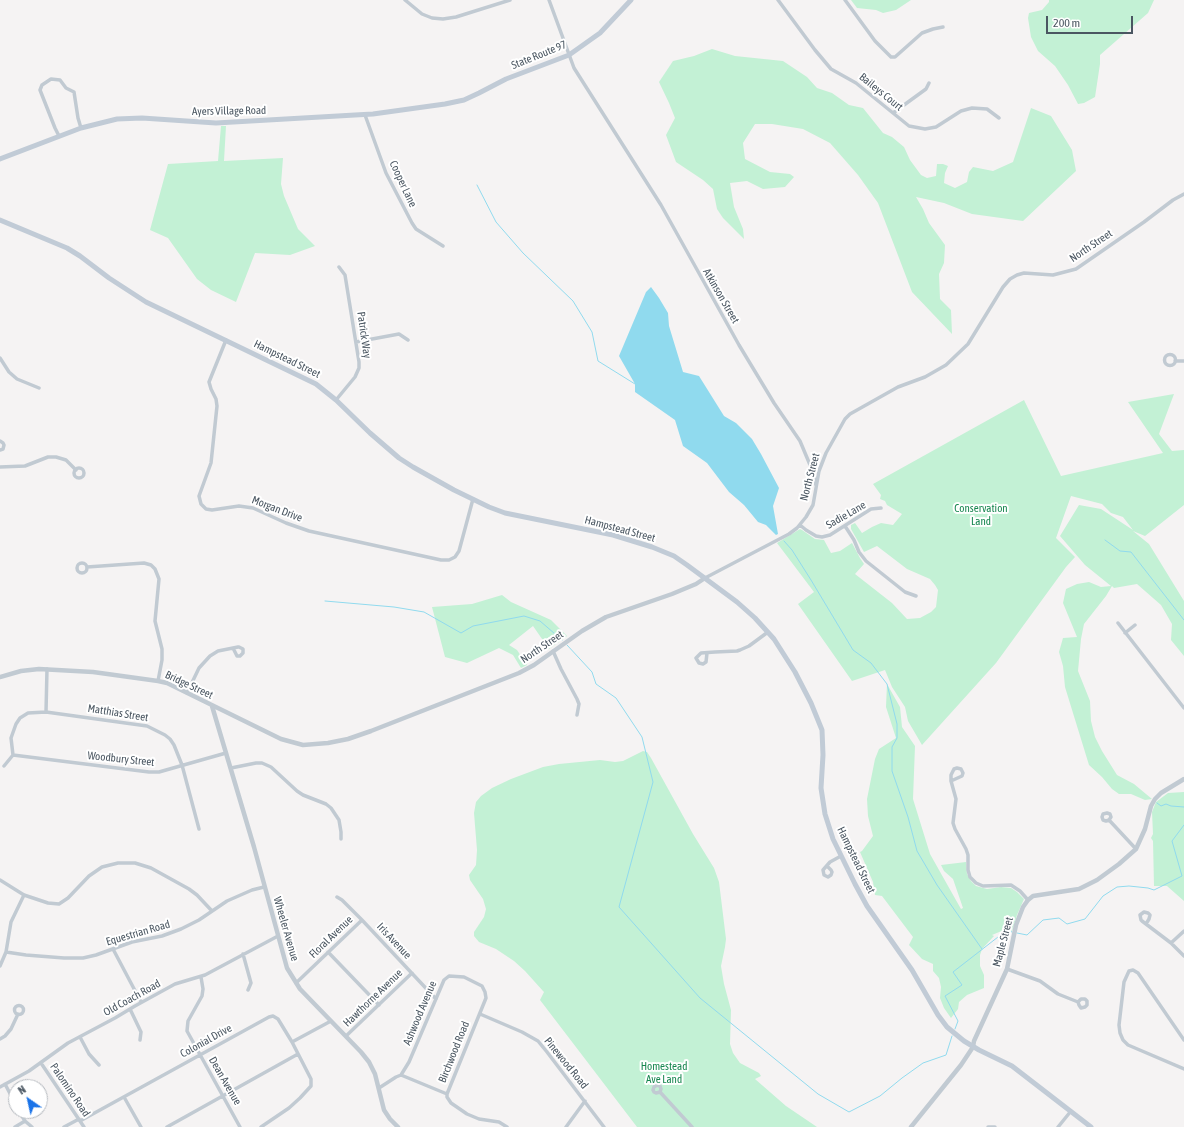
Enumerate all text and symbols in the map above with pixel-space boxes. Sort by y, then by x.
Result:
scale bar [1048,8,1135,34]
text: 200 m [1053,16,1080,30]
street label: State Route 97 [509,38,569,72]
street label: Baileys Court [857,70,905,114]
street label: Ayers Village Road [192,104,266,118]
street label: Cooper Lane [386,159,420,209]
street label: North Street [1067,227,1115,265]
street label: Atkinson Street [700,266,742,326]
street label: Patrick Way [354,311,374,359]
street label: Hampstead Street [252,337,322,381]
street label: North Street [797,452,823,502]
street label: Morgan Drive [250,493,304,525]
street label: Sadie Lane [824,498,868,532]
park label: Conservation Land [954,502,1008,528]
street label: Hampstead Street [583,513,657,545]
street label: North Street [518,628,566,666]
street label: Bridge Street [163,668,215,702]
street label: Matthias Street [87,702,149,724]
street label: Woodbury Street [87,749,155,769]
street label: Hampstead Street [834,825,878,895]
street label: Wheeler Avenue [271,895,301,963]
street label: Floral Avenue [306,913,356,961]
street label: Maple Street [990,916,1016,968]
street label: Equestrian Road [104,918,172,948]
street label: Iris Avenue [374,920,414,962]
street label: Hawthorne Avenue [341,966,405,1030]
street label: Old Coach Road [101,977,163,1019]
street label: Ashwood Avenue [401,979,439,1047]
street label: Birchwood Road [436,1019,472,1085]
street label: Colonial Drive [178,1021,234,1061]
street label: Pinewood Road [541,1035,591,1091]
street label: Dean Avenue [206,1055,244,1107]
park label: Homestead Ave Land [641,1060,687,1086]
street label: Palomino Road [47,1061,93,1119]
north arrow [8,1079,48,1119]
text: N [16,1083,28,1097]

